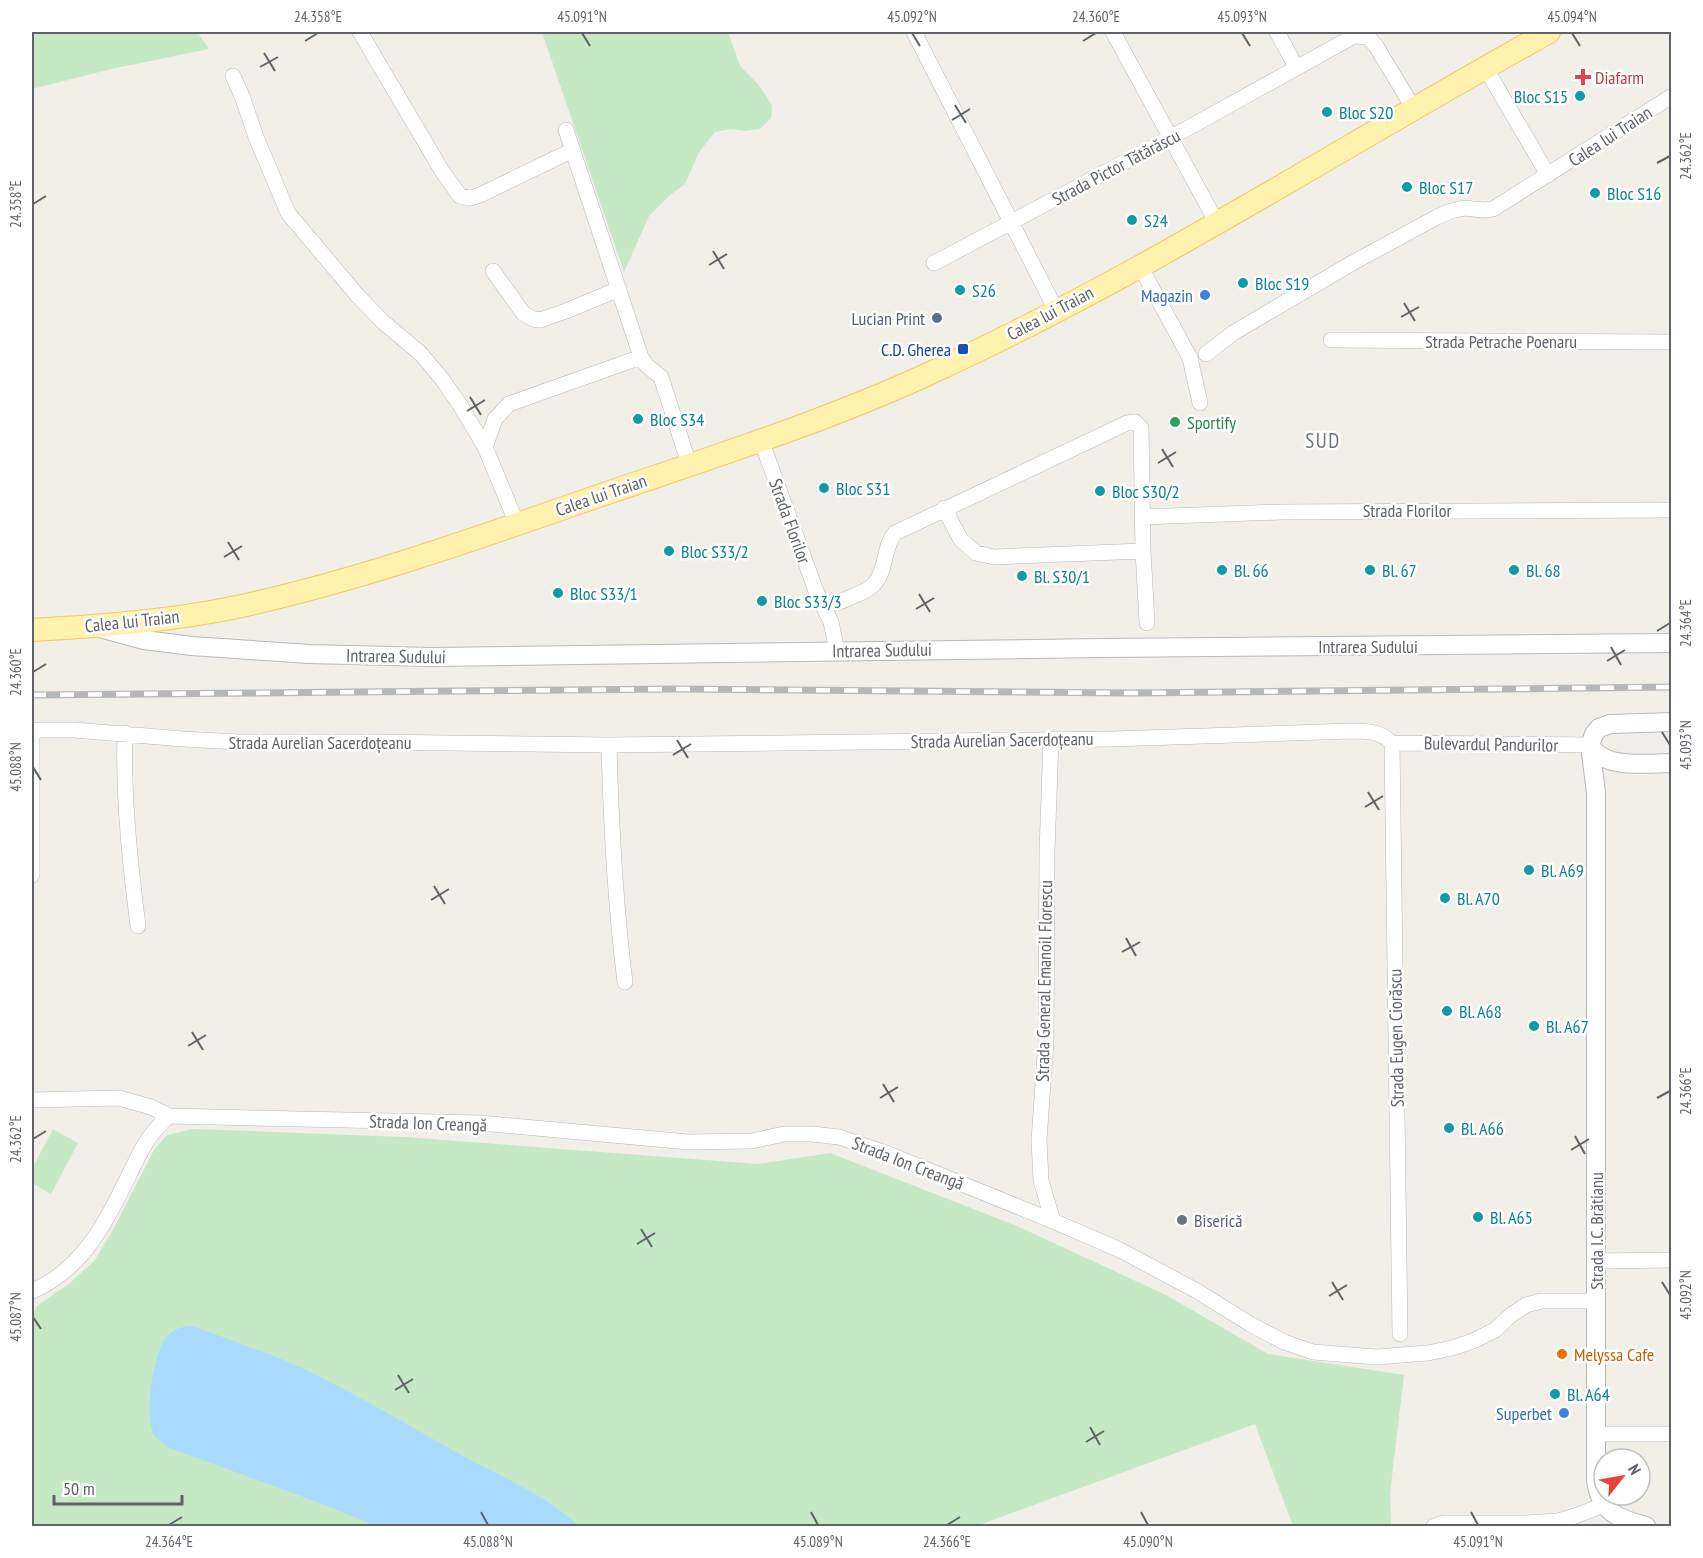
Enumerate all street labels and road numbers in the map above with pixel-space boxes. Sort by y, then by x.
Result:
street label: Calea lui Traian [1564,101,1656,171]
street label: Strada Pictor Tătărăscu [1048,124,1184,210]
street label: Calea lui Traian [1003,281,1097,345]
street label: Strada Petrache Poenaru [1425,330,1577,353]
street label: Calea lui Traian [552,469,650,521]
street label: Strada Florilor [764,475,816,567]
street label: Strada Florilor [1363,499,1451,522]
street label: Calea lui Traian [84,605,180,637]
street label: Intrarea Sudului [1318,635,1418,658]
street label: Intrarea Sudului [832,638,932,662]
street label: Intrarea Sudului [346,644,446,668]
street label: Strada Aurelian Sacerdoțeanu [910,727,1094,753]
street label: Strada Aurelian Sacerdoțeanu [229,731,411,754]
street label: Bulevardul Pandurilor [1424,731,1558,757]
street label: Strada General Emanoil Florescu [1031,880,1057,1082]
street label: Strada Eugen Ciorăscu [1383,969,1409,1107]
street label: Strada Ion Creangă [369,1109,487,1137]
street label: Strada Ion Creangă [849,1131,967,1195]
street label: Strada I.C. Brătianu [1585,1172,1608,1290]

